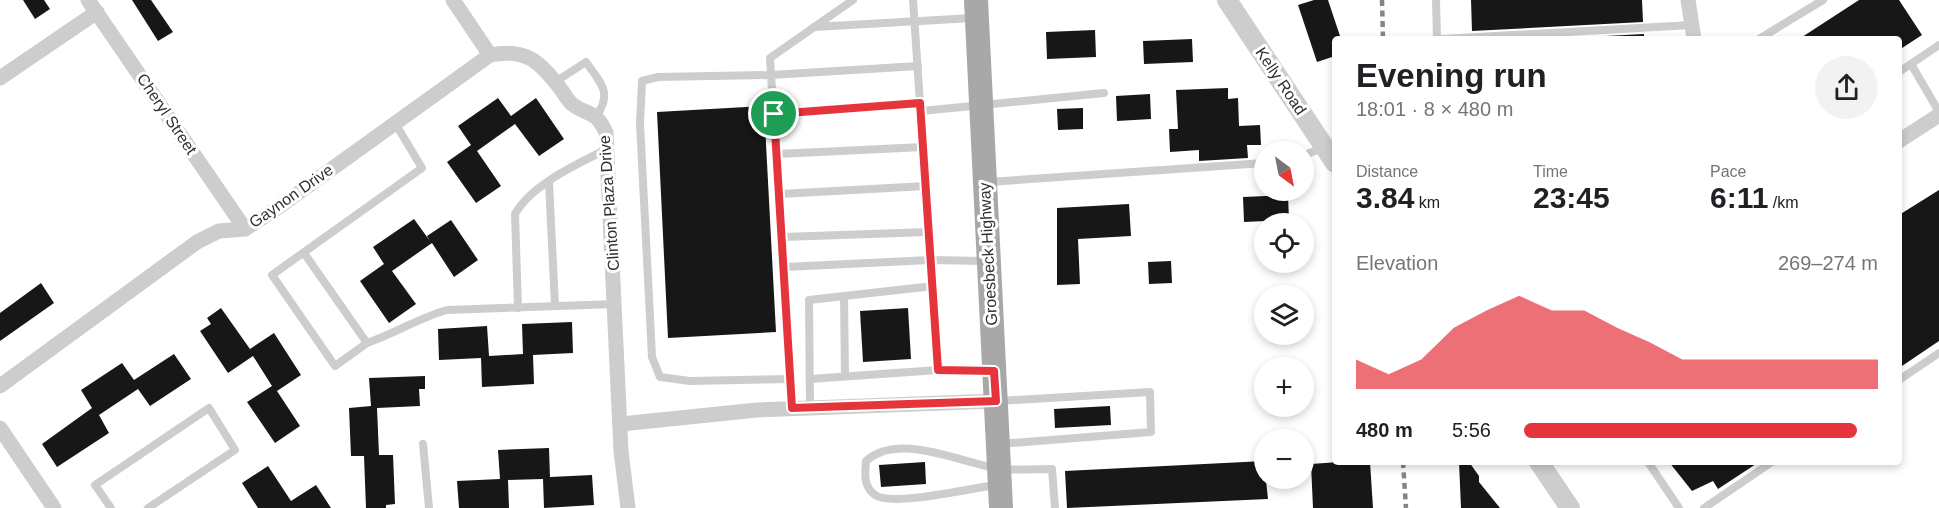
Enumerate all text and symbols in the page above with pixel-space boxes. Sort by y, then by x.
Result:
street label: Kelly Road [1252,44,1310,118]
button: share [1815,56,1878,119]
text: Evening run [1356,57,1547,94]
street label: Cheryl Street [134,71,200,158]
pin [748,88,799,139]
icon: arrive [757,97,790,130]
text: 18:01 · 8 × 480 m [1356,98,1513,120]
street label: Clinton Plaza Drive [596,134,622,271]
north arrow [1254,141,1314,201]
map controls [1254,141,1314,489]
street label: Gaynon Drive [246,161,336,231]
text: Distance [1356,163,1418,180]
text: Time [1533,163,1568,180]
text: Pace [1710,163,1746,180]
text: 3.84 [1356,181,1414,214]
text: 23:45 [1533,181,1610,214]
text: 6:11 [1710,181,1768,214]
street label: Groesbeck Highway [976,182,1000,326]
text: km [1414,194,1440,211]
text: /km [1768,194,1799,211]
button: locate [1254,213,1314,273]
text: Elevation [1356,252,1438,274]
text: 269–274 m [1778,252,1878,274]
button: layers [1254,285,1314,345]
button: + [1254,357,1314,417]
text: 480 m [1356,419,1413,441]
text: 5:56 [1452,419,1491,441]
button: − [1254,429,1314,489]

